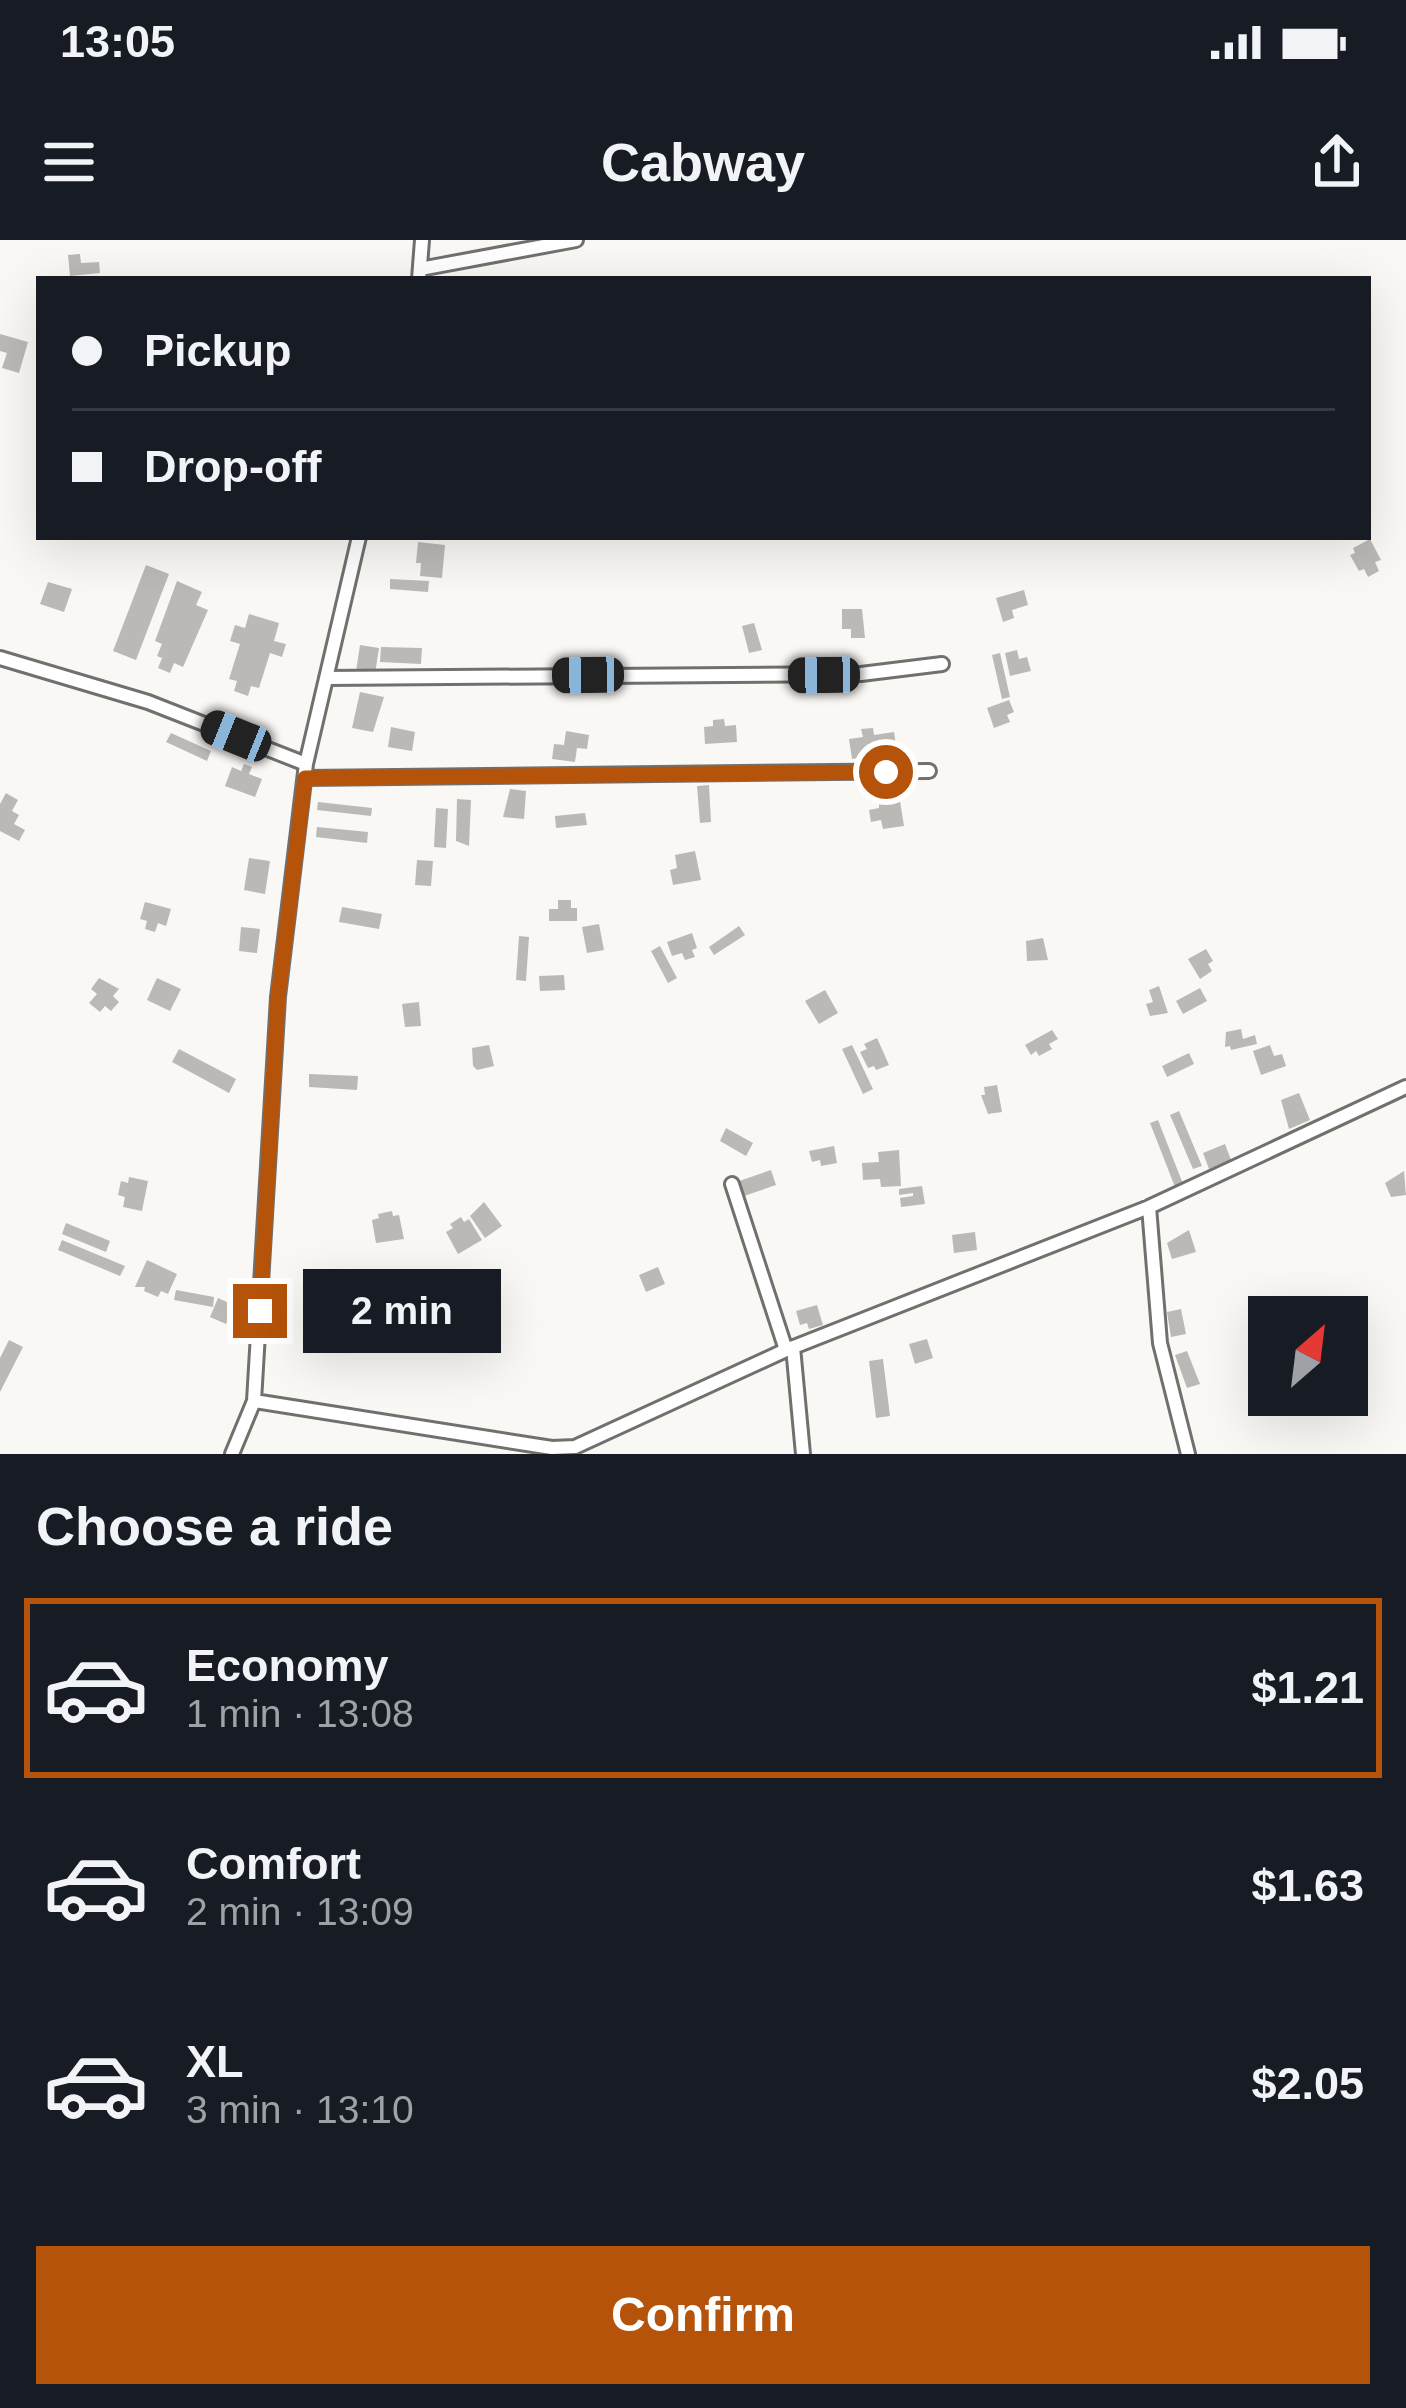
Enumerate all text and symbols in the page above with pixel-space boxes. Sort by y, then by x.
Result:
text: 13:05 [60,16,175,67]
icon: menu [36,129,102,195]
icon: share [1304,129,1370,195]
text: Cabway [601,132,805,192]
text: Pickup [144,325,292,376]
text: Drop-off [144,441,321,492]
car [552,656,624,694]
car [788,656,860,694]
car [196,706,276,766]
route start [859,745,913,799]
callout: 2 min [302,1269,500,1353]
route end [233,1284,287,1338]
text: 2 min [351,1289,453,1332]
north arrow [1248,1296,1368,1416]
map controls [1248,1296,1368,1416]
text: Choose a ride [36,1496,393,1556]
icon: car [42,1634,150,1742]
text: Economy [186,1640,389,1691]
text: $1.21 [1251,1662,1364,1713]
text: 1 min · 13:08 [186,1692,414,1735]
icon: car [42,1832,150,1940]
text: Comfort [186,1838,361,1889]
text: $1.63 [1251,1860,1364,1911]
text: 2 min · 13:09 [186,1890,414,1933]
icon: car [42,2030,150,2138]
text: XL [186,2036,244,2087]
text: $2.05 [1251,2058,1364,2109]
text: 3 min · 13:10 [186,2088,414,2131]
button: Confirm [36,2246,1370,2384]

